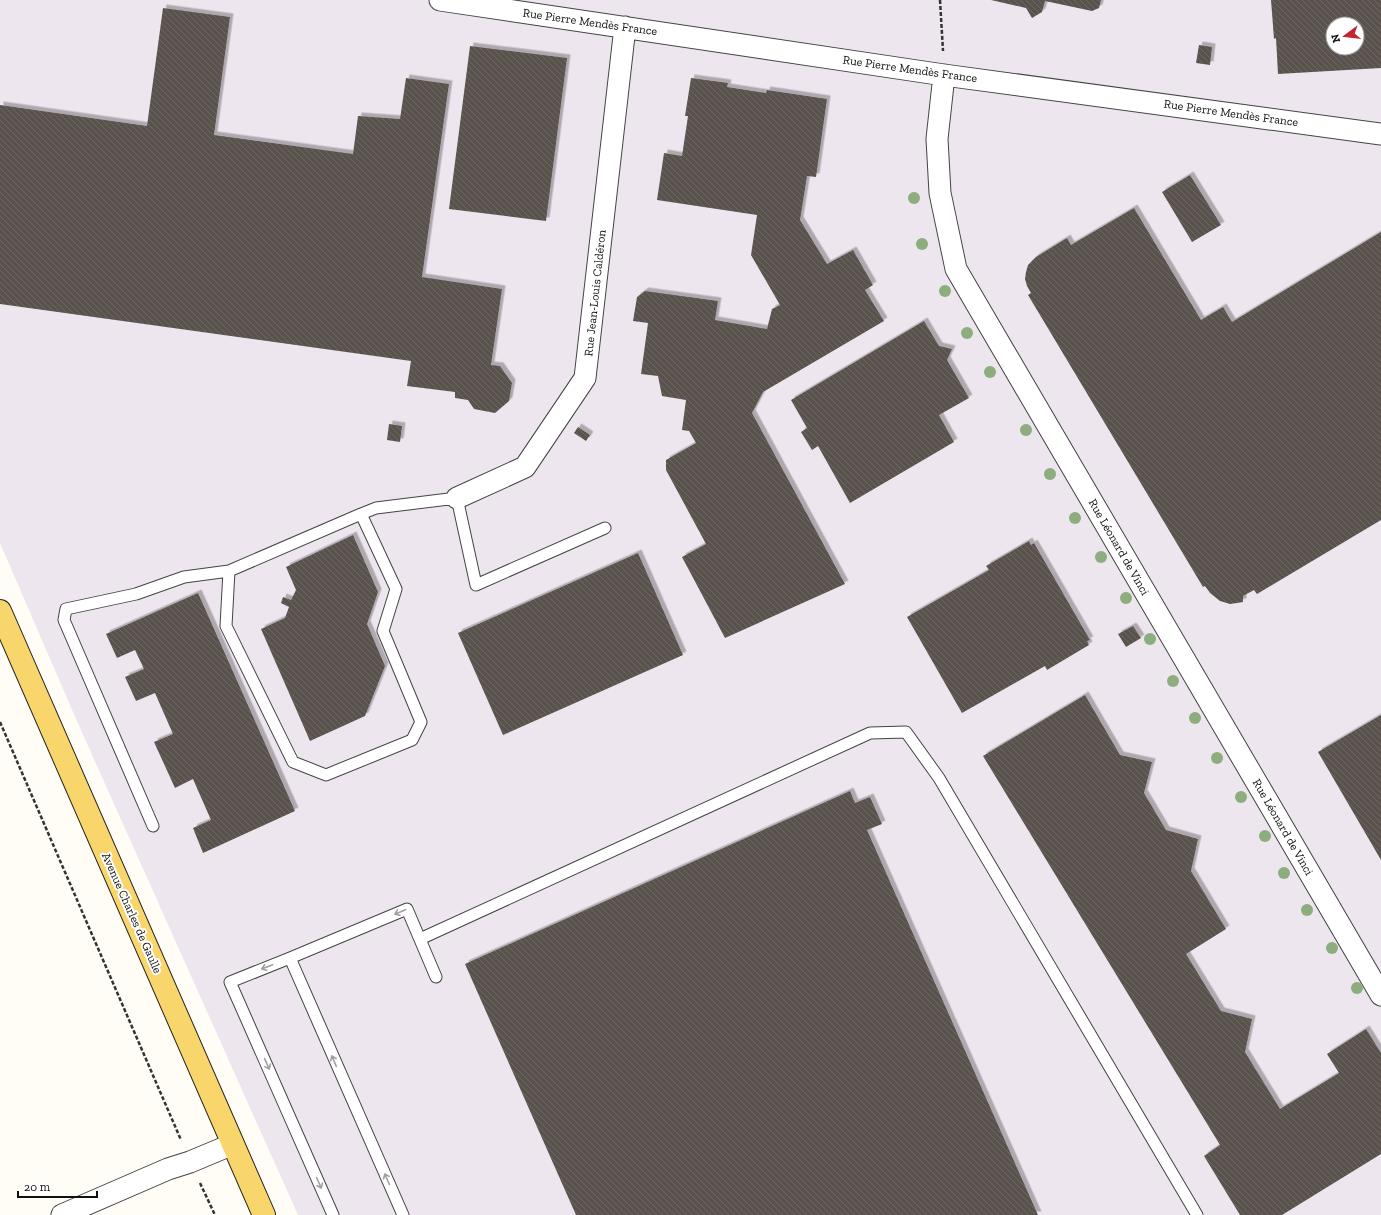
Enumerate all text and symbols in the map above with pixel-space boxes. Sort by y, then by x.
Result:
street label: Rue Pierre Mendès France [522,6,658,38]
north arrow [1325,16,1365,56]
text: N [1328,32,1343,44]
street label: Rue Pierre Mendès France [842,53,978,85]
street label: Rue Pierre Mendès France [1163,97,1299,129]
street label: Rue Jean-Louis Caldéron [581,229,609,357]
street label: Rue Léonard de Vinci [1086,496,1153,598]
street label: Rue Léonard de Vinci [1250,776,1317,878]
street label: Avenue Charles de Gaulle [99,851,165,976]
one-way arrow [395,909,407,917]
one-way arrow [261,964,273,972]
one-way arrow [330,1055,338,1067]
one-way arrow [263,1058,271,1070]
scale bar [18,1173,97,1199]
one-way arrow [383,1174,390,1186]
one-way arrow [316,1177,323,1189]
text: 20 m [24,1180,51,1194]

